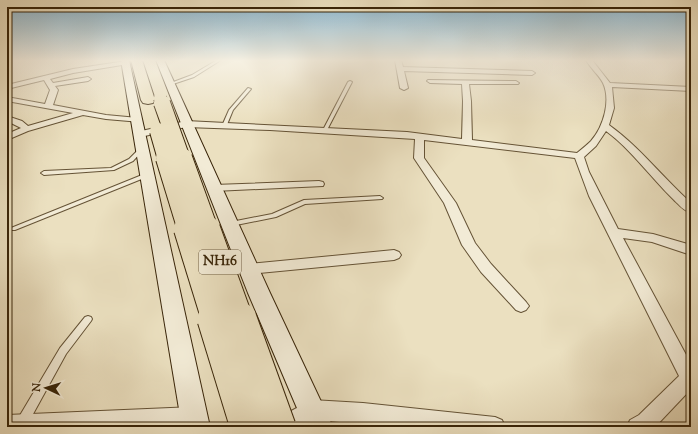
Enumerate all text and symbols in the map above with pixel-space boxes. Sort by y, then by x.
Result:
road number: NH16 [199,250,241,274]
north arrow [26,368,66,408]
text: N [29,382,45,393]

